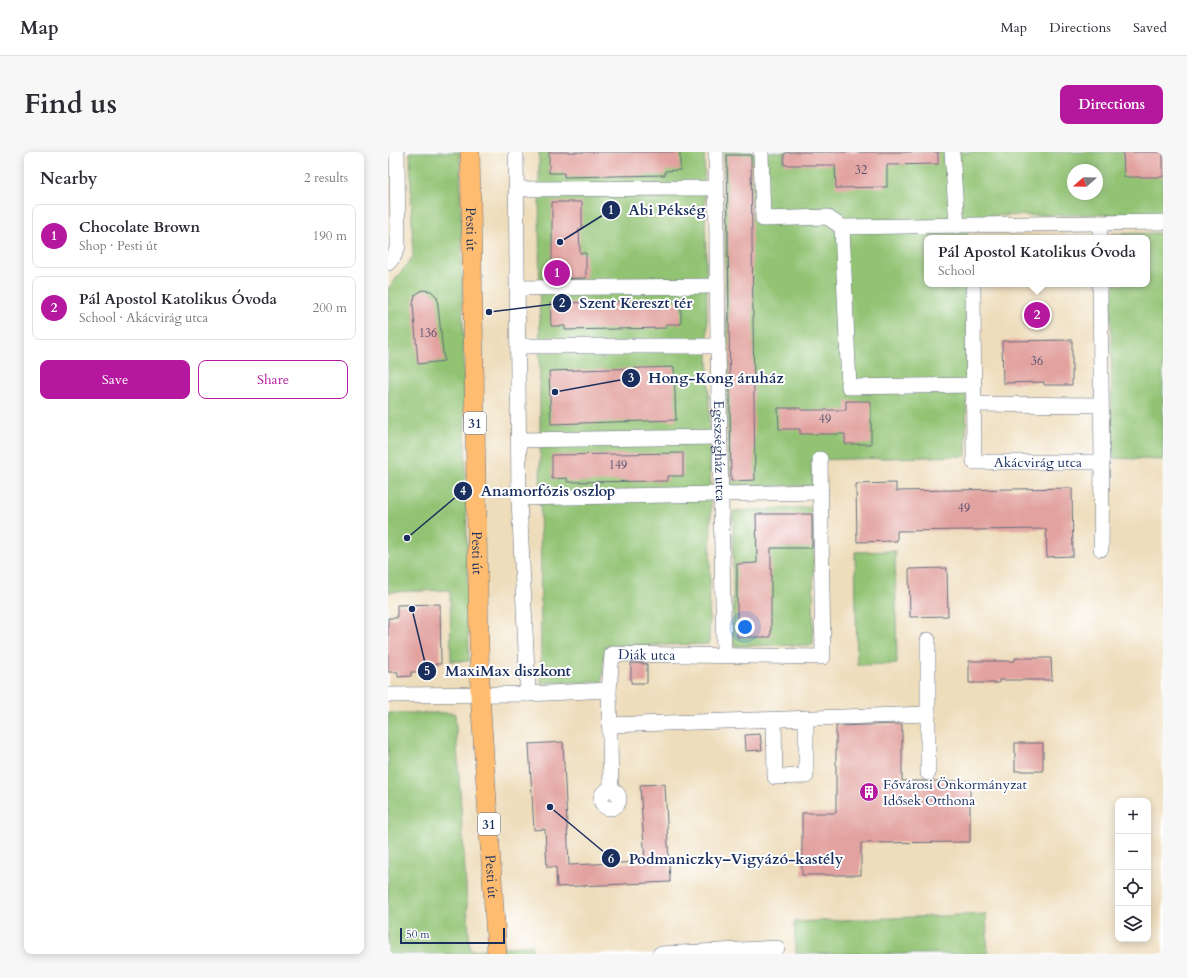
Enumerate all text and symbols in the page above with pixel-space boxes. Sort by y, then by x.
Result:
text: Map [20,15,59,41]
text: Map [1001,18,1027,37]
text: Directions [1049,18,1111,37]
text: Saved [1133,18,1167,37]
text: Find us [24,85,117,123]
button: Directions [1060,85,1163,124]
house number: 32 [855,162,867,178]
north arrow [1067,164,1103,200]
text: Nearby [40,167,97,190]
text: 2 results [304,169,348,187]
callout: Abi Pékség [601,196,714,223]
text: Abi Pékség [629,200,706,220]
text: 1 [608,202,614,218]
street label: Pesti út [461,207,481,252]
text: Chocolate Brown [79,217,200,237]
text: 1 [51,227,57,245]
text: 190 m [313,227,347,245]
popup [924,235,1150,287]
text: Shop · Pesti út [79,237,157,255]
text: Pál Apostol Katolikus Óvoda [938,242,1136,262]
pin: 1 [544,258,570,288]
text: School [938,262,975,280]
text: Pál Apostol Katolikus Óvoda [79,289,277,309]
callout: Szent Kereszt tér [552,290,701,317]
text: Szent Kereszt tér [580,293,693,313]
text: 2 [559,295,565,311]
text: 2 [51,299,57,317]
text: 200 m [313,299,347,317]
pin: 2 [1024,300,1050,330]
text: School · Akácvirág utca [79,309,208,327]
house number: 136 [419,325,437,341]
house number: 36 [1031,353,1043,369]
button: Save [40,360,190,399]
button: Share [198,360,348,399]
callout: Hong-Kong áruház [621,364,792,391]
text: Hong-Kong áruház [648,368,784,388]
text: 3 [628,370,634,386]
street label: Egészségház utca [709,400,730,502]
house number: 49 [819,411,831,427]
road number: 31 [464,412,486,434]
street label: Akácvirág utca [994,453,1082,472]
house number: 149 [609,457,627,473]
callout: Anamorfózis oszlop [453,477,623,504]
text: Anamorfózis oszlop [481,481,615,501]
text: 4 [460,483,466,499]
house number: 49 [958,500,970,516]
street label: Pesti út [467,531,487,575]
your location [735,617,755,637]
street label: Diák utca [618,645,676,665]
callout: MaxiMax diszkont [417,657,579,684]
text: MaxiMax diszkont [445,661,572,681]
text: 5 [424,663,430,679]
place label: Fővárosi Önkormányzat Idősek Otthona [883,775,1028,810]
building icon: Fővárosi Önkormányzat Idősek Otthona [858,781,880,803]
map controls [1115,798,1151,942]
button: + [1115,798,1151,834]
road number: 31 [478,813,500,835]
button: − [1115,834,1151,870]
callout: Podmaniczky–Vigyázó-kastély [601,845,852,872]
text: Podmaniczky–Vigyázó-kastély [629,849,844,869]
text: 6 [608,851,614,867]
street label: Pesti út [481,854,502,899]
button: locate [1115,870,1151,906]
button: layers [1115,906,1151,942]
scale bar [400,926,505,945]
text: 50 m [406,927,430,942]

